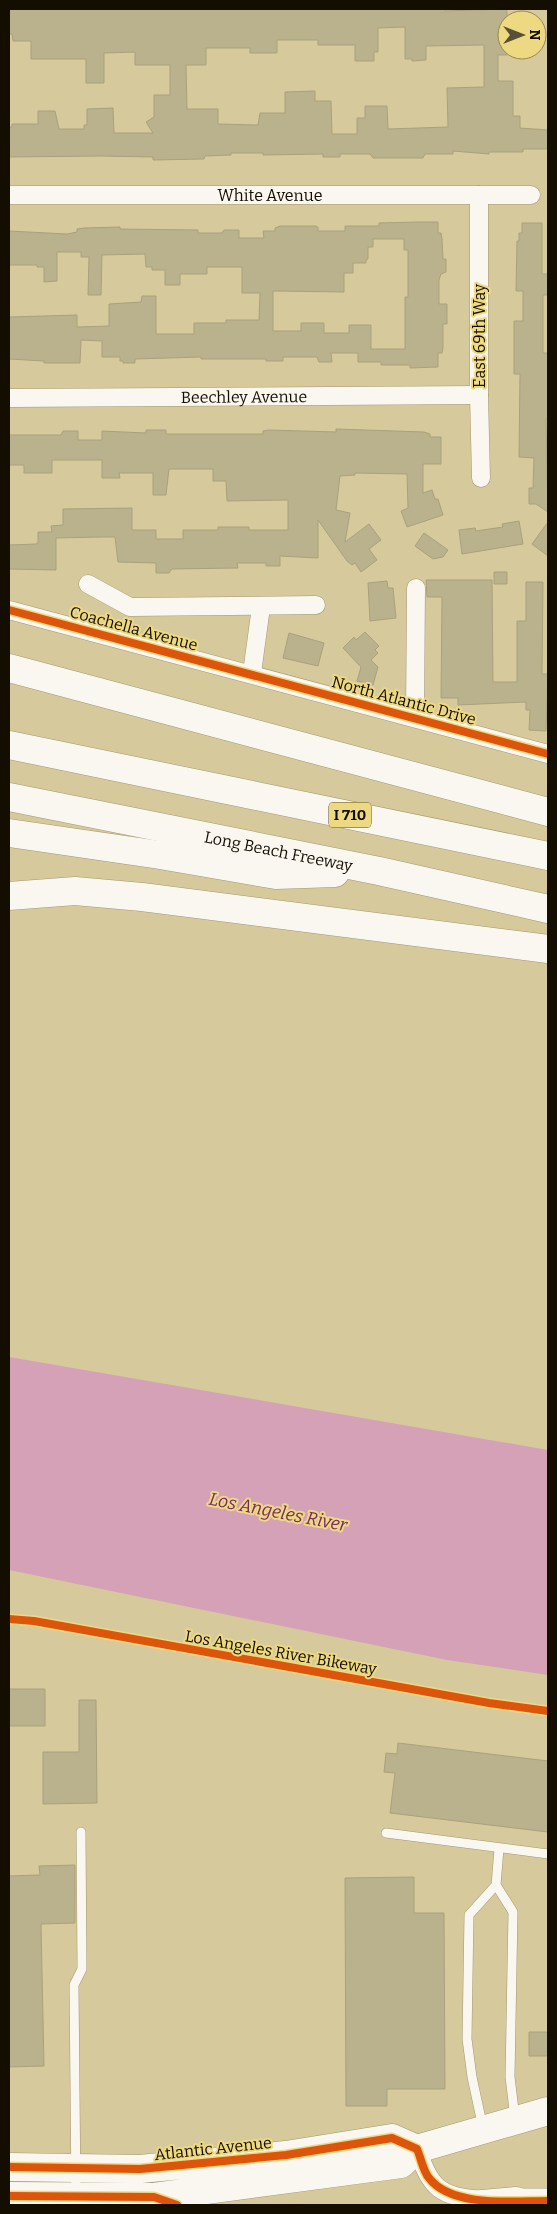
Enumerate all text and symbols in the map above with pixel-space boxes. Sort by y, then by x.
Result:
north arrow [497,10,547,60]
text: N [526,30,543,41]
street label: White Avenue [218,186,322,205]
street label: East 69th Way [470,283,489,388]
street label: Beechley Avenue [181,387,307,407]
street label: Coachella Avenue [68,602,200,655]
street label: North Atlantic Drive [330,672,478,729]
road number: I 710 [329,802,371,828]
street label: Long Beach Freeway [203,827,355,876]
water label: Los Angeles River [207,1488,350,1536]
street label: Los Angeles River Bikeway [184,1626,379,1679]
street label: Atlantic Avenue [153,2133,273,2164]

